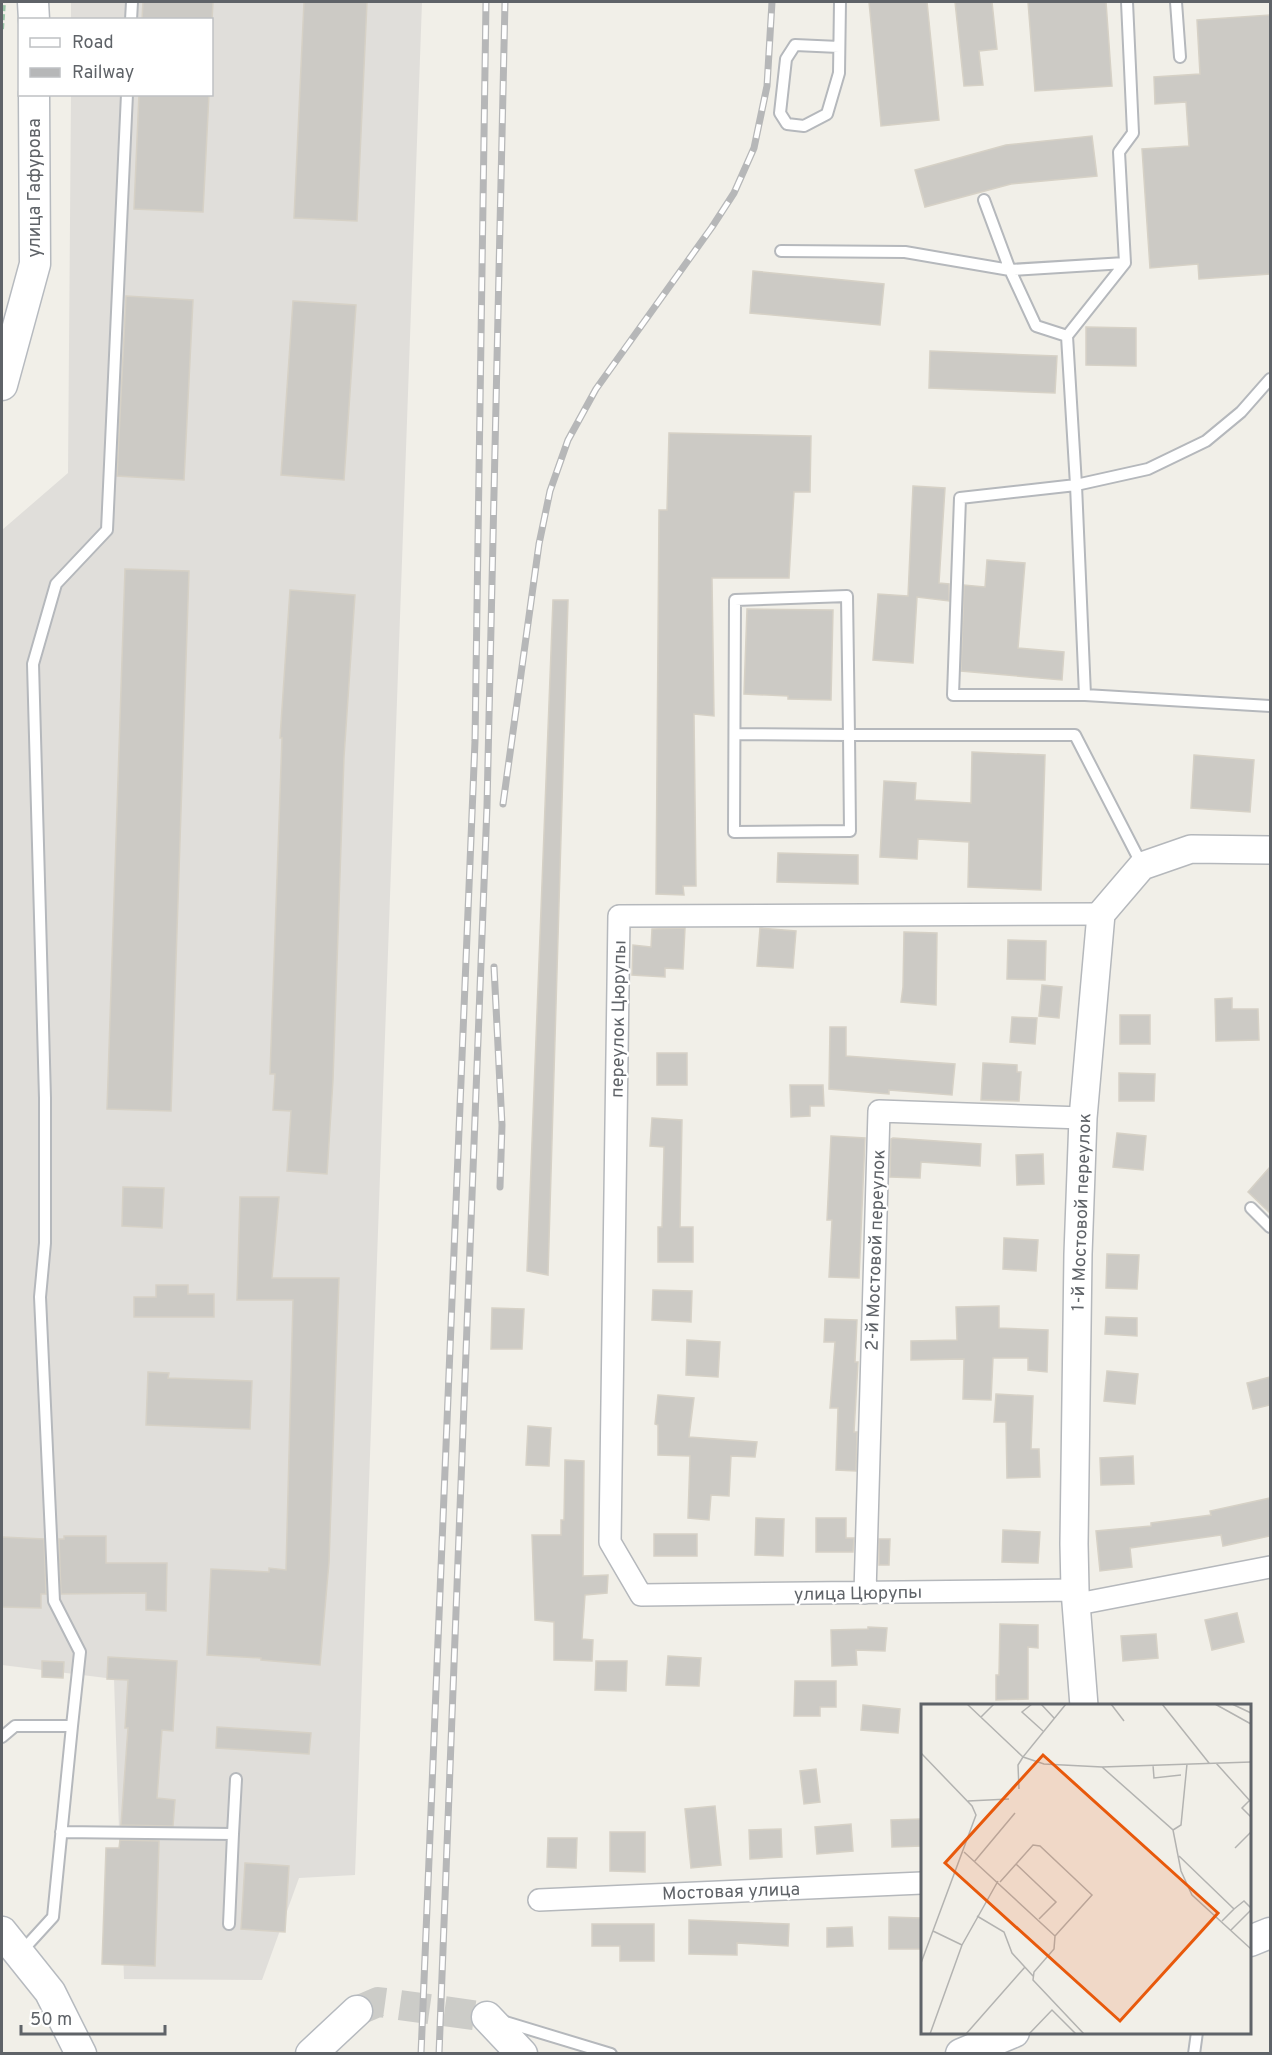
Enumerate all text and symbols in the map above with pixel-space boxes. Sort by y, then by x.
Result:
legend [18,18,213,96]
text: Road [72,32,114,55]
text: Railway [72,62,134,85]
street label: улица Гафурова [24,118,47,258]
street label: переулок Цюрупы [607,940,632,1098]
street label: 1-й Мостовой переулок [1068,1113,1097,1311]
street label: 2-й Мостовой переулок [861,1149,892,1351]
street label: улица Цюрупы [794,1582,922,1607]
inset map [921,1704,1251,2034]
street label: Мостовая улица [662,1879,800,1906]
scale bar [21,1998,165,2036]
text: 50 m [30,2009,72,2032]

